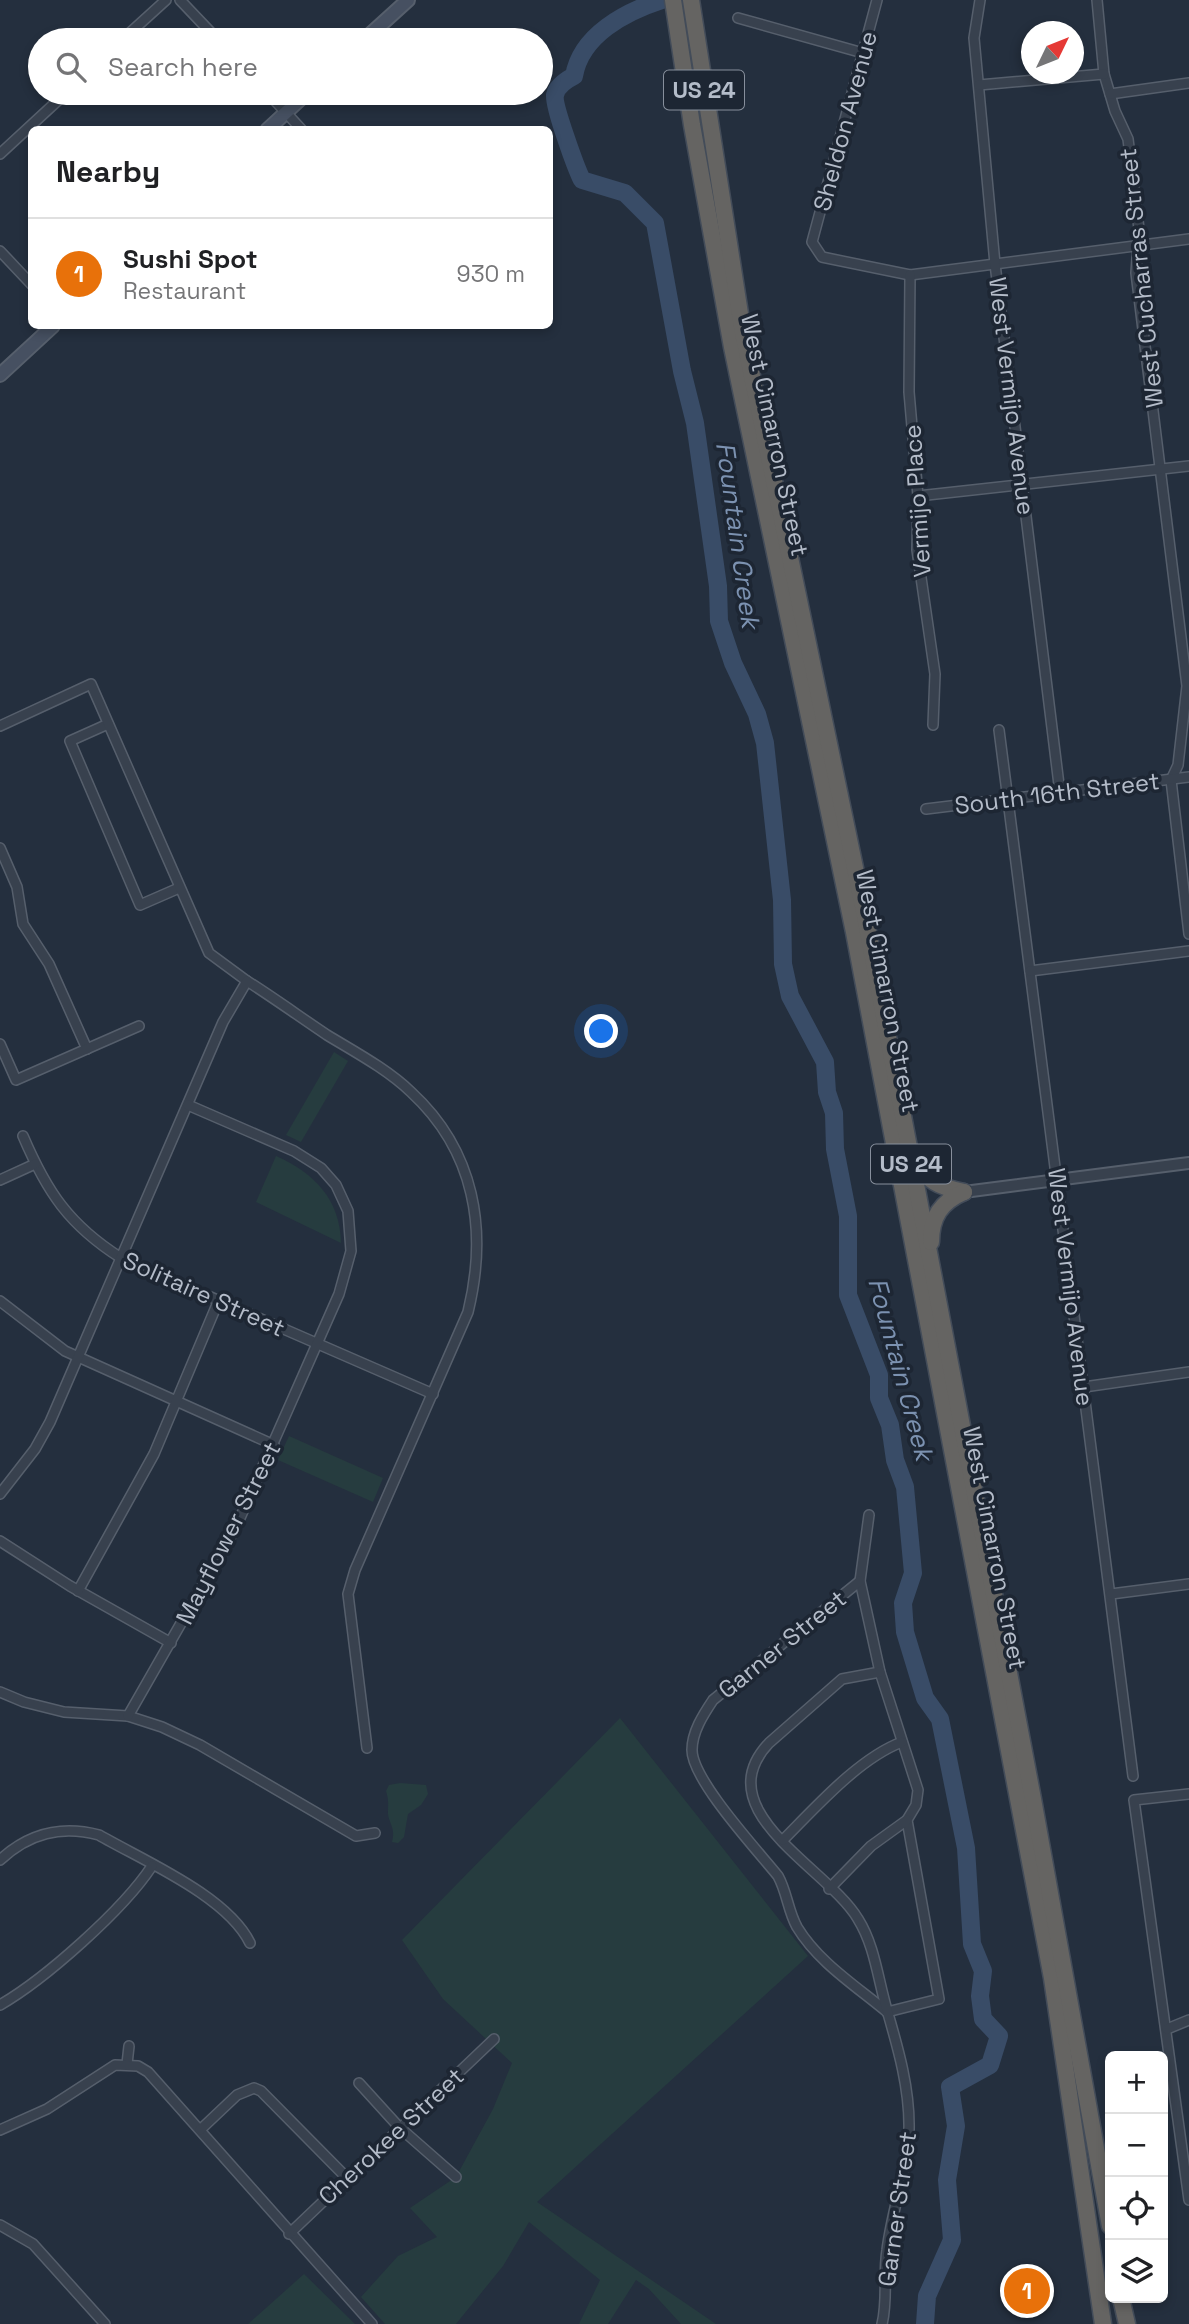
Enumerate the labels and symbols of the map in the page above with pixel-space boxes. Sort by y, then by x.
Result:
north arrow [1021,21,1084,84]
street label: Sheldon Avenue [806,28,884,214]
road number: US 24 [664,71,744,110]
street label: West Cucharras Street [1112,147,1170,409]
street label: West Vermijo Avenue [982,275,1042,517]
street label: West Cimarron Street [734,311,816,559]
street label: Vermijo Place [896,424,938,578]
water label: Fountain Creek [708,440,768,633]
street label: South 16th Street [953,765,1161,821]
street label: West Cimarron Street [849,867,927,1115]
your location [584,1014,618,1048]
road number: US 24 [871,1144,951,1184]
street label: West Vermijo Avenue [1041,1166,1101,1408]
street label: Solitaire Street [118,1244,290,1344]
water label: Fountain Creek [860,1274,943,1467]
street label: West Cimarron Street [956,1424,1034,1672]
street label: Mayflower Street [169,1436,287,1630]
street label: Garner Street [712,1583,852,1705]
street label: Cherokee Street [312,2061,470,2211]
street label: Garner Street [871,2130,923,2288]
pin: 1 [1004,2265,1050,2317]

